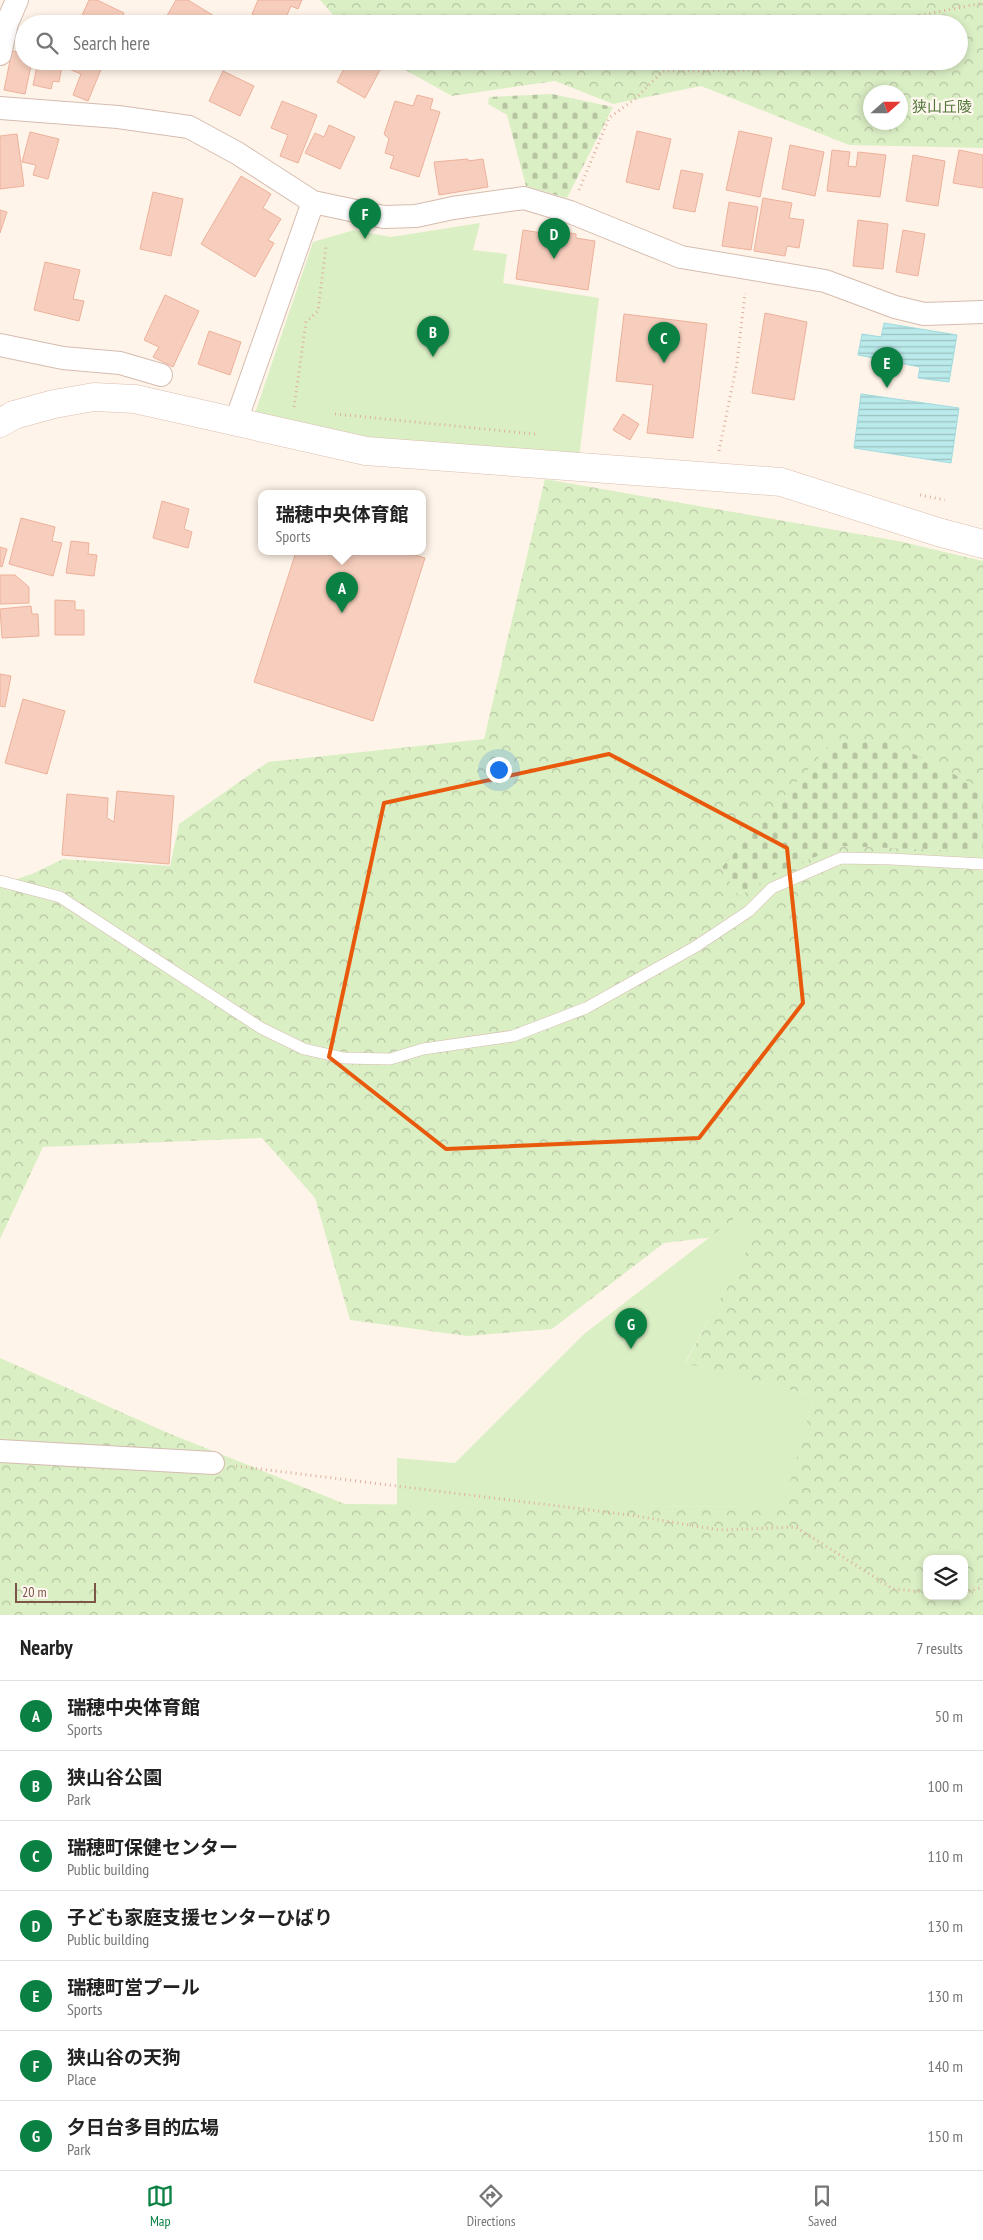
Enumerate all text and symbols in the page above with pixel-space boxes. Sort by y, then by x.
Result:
search box [15,15,968,70]
icon: search [33,29,61,57]
text: Search here [73,31,150,55]
north arrow [863,85,908,130]
park label: 狭山丘陵 [912,97,972,116]
pin: F [349,198,381,239]
pin: D [538,218,570,259]
pin: B [417,316,449,357]
pin: C [648,322,680,363]
pin: E [871,347,903,388]
popup [258,490,426,555]
text: 瑞穂中央体育館 [275,502,409,526]
text: Sports [275,526,311,546]
pin: A [326,572,358,613]
your location [486,757,512,783]
pin: G [615,1308,647,1349]
map controls [923,1555,968,1600]
button: layers [923,1555,968,1600]
scale bar [15,1580,96,1603]
text: 20 m [22,1583,47,1601]
text: Nearby [20,1634,73,1661]
text: 7 results [916,1638,963,1658]
text: 瑞穂中央体育館 [67,1695,200,1719]
text: A [32,1706,40,1726]
text: 50 m [935,1706,963,1726]
text: Sports [67,1719,102,1739]
text: 狭山谷公園 [67,1765,162,1789]
text: B [32,1776,40,1796]
text: 100 m [928,1776,963,1796]
text: Park [67,1789,91,1809]
text: 瑞穂町保健センター [67,1835,238,1859]
text: C [32,1846,40,1866]
text: 110 m [928,1846,963,1866]
text: Public building [67,1859,149,1879]
text: 子ども家庭支援センターひばり [67,1905,333,1929]
text: D [32,1916,40,1936]
text: 130 m [928,1916,963,1936]
text: Public building [67,1929,149,1949]
text: 瑞穂町営プール [67,1975,200,1999]
text: E [33,1986,39,2006]
text: 130 m [928,1986,963,2006]
text: Sports [67,1999,102,2019]
text: 狭山谷の天狗 [67,2045,181,2069]
text: F [33,2056,39,2076]
text: 140 m [928,2056,963,2076]
text: Place [67,2069,96,2089]
text: 夕日台多目的広場 [67,2115,219,2139]
text: G [32,2126,40,2146]
text: 150 m [928,2126,963,2146]
text: Park [67,2139,91,2159]
tab: Map [146,2182,174,2230]
tab: Directions [467,2182,515,2230]
tab: Saved [808,2182,837,2230]

